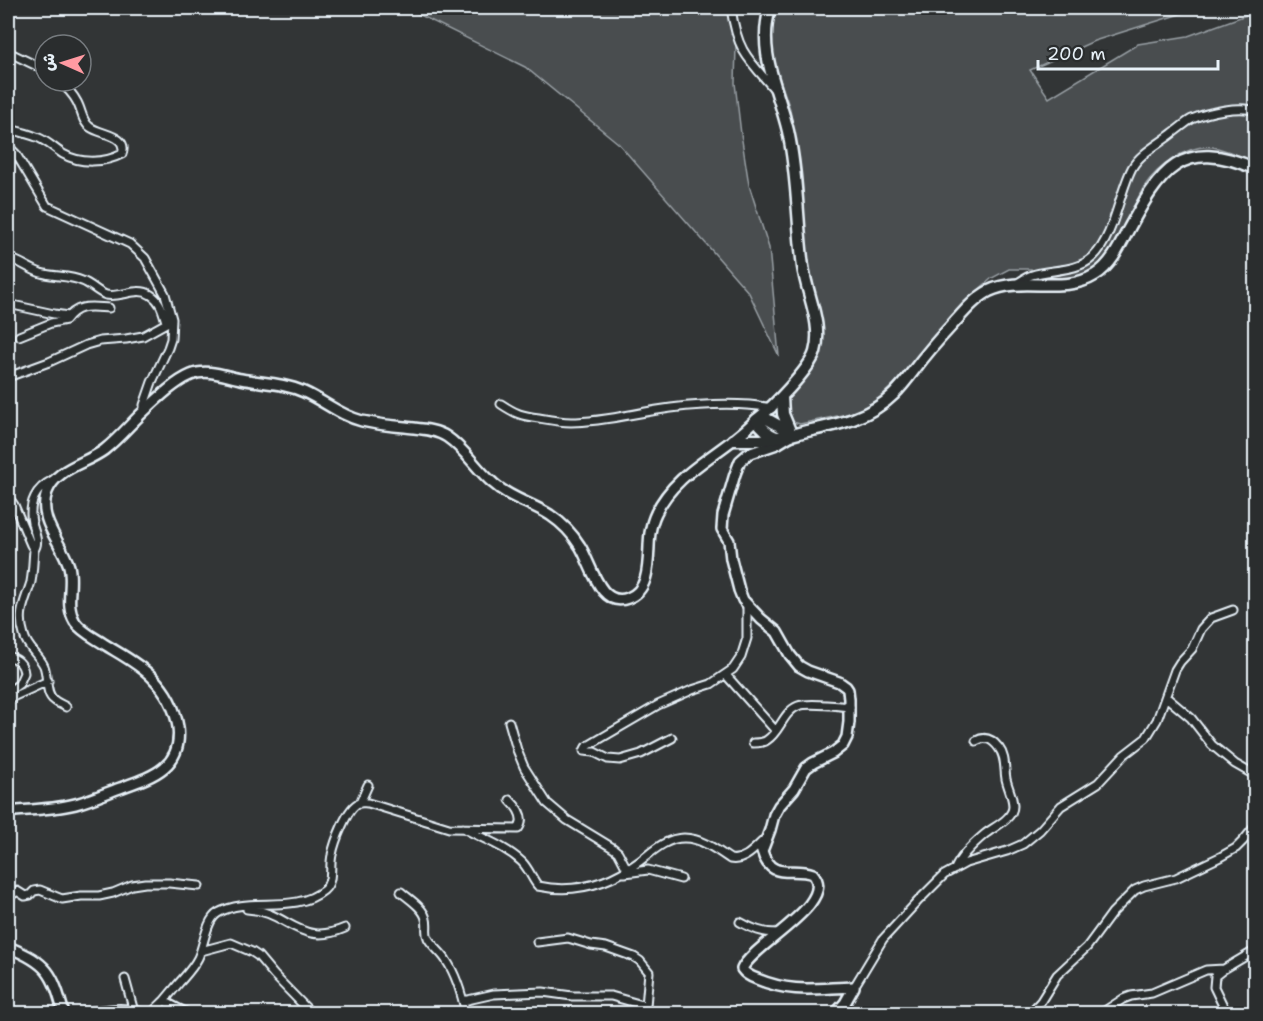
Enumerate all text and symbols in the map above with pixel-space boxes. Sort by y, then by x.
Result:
north arrow [33,33,93,93]
scale bar [1038,33,1218,71]
text: 200 m [1047,42,1106,66]
text: ش [38,53,59,72]

